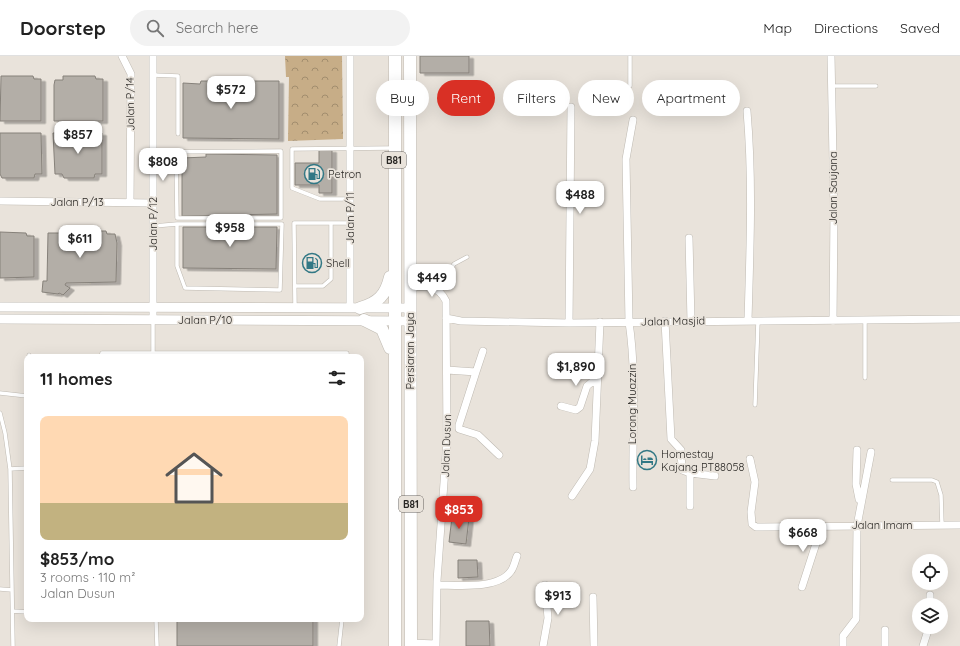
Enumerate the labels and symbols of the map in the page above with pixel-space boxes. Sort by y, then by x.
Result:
pin: $572 [207,76,255,110]
street label: Jalan P/14 [123,77,137,131]
pin: $857 [54,121,102,155]
pin: $808 [139,148,187,182]
street label: Jalan Saujana [826,151,840,225]
road number: B81 [382,152,406,168]
fuel station icon: Petron [303,163,325,185]
place label: Petron [328,167,361,181]
pin: $488 [556,181,604,215]
street label: Jalan P/11 [343,192,357,244]
street label: Jalan P/13 [50,195,104,209]
street label: Jalan P/12 [146,197,160,251]
pin: $958 [206,214,254,248]
pin: $611 [56,225,104,259]
fuel station icon: Shell [301,252,323,274]
place label: Shell [326,256,350,270]
pin: $449 [408,264,456,298]
street label: Persiaran Jaya [403,312,417,390]
street label: Jalan P/10 [178,313,232,327]
street label: Jalan Masjid [641,313,705,329]
pin: $1,890 [543,353,609,387]
street label: Lorong Muazzin [625,364,639,444]
street label: Jalan Dusun [438,414,454,478]
place label: Homestay Kajang PT88058 [661,447,745,474]
hotel icon: Homestay Kajang PT88058 [636,449,658,471]
road number: B81 [399,496,423,512]
pin: $853 [435,496,483,530]
street label: Jalan Imam [852,518,913,532]
pin: $668 [779,519,827,553]
pin: $913 [534,582,582,616]

